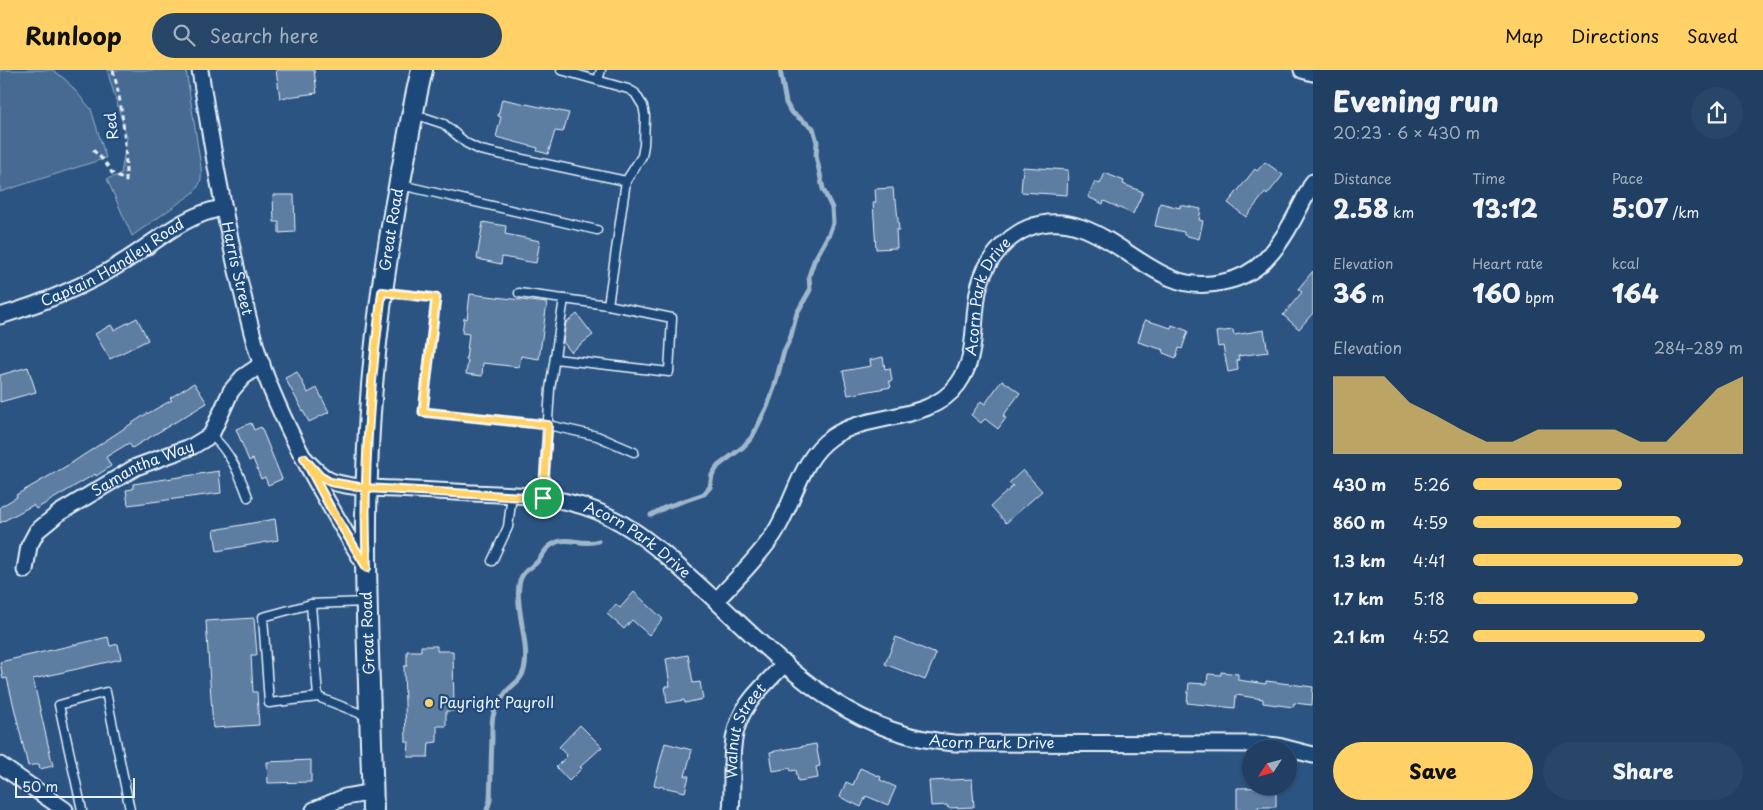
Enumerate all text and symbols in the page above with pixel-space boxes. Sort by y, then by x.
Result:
search box [152,13,502,58]
text: Runloop [25,17,122,53]
icon: search [170,21,198,49]
text: Search here [210,21,318,49]
text: Map [1505,22,1543,49]
text: Directions [1571,22,1659,49]
text: Saved [1687,22,1738,49]
text: Evening run [1333,79,1499,122]
button: share [1691,87,1743,139]
street label: Red [98,111,123,141]
text: 20:23 · 6 × 430 m [1333,120,1480,144]
text: Distance [1333,168,1392,189]
text: Time [1472,168,1505,189]
text: Pace [1612,168,1643,189]
street label: Great Road [372,186,408,272]
text: 2.58 [1333,189,1389,227]
text: 13:12 [1472,189,1538,227]
text: 5:07 [1612,189,1668,227]
text: km [1389,202,1414,223]
text: /km [1668,202,1699,223]
street label: Captain Handley Road [37,211,188,312]
street label: Harris Street [217,219,260,317]
street label: Acorn Park Drive [958,231,1015,357]
text: Elevation [1333,253,1393,274]
text: Heart rate [1472,253,1543,274]
text: kcal [1612,253,1640,274]
text: 36 [1333,274,1367,312]
text: 160 [1472,274,1521,312]
text: 164 [1612,274,1659,312]
text: m [1367,287,1384,308]
text: bpm [1521,287,1554,308]
text: Elevation [1333,335,1402,359]
text: 284–289 m [1654,335,1743,359]
street label: Samantha Way [86,434,197,501]
text: 430 m [1333,472,1386,496]
text: 5:26 [1413,472,1450,496]
pin [522,477,564,519]
icon: arrive [529,484,557,512]
street label: Acorn Park Drive [581,494,697,583]
text: 860 m [1333,510,1385,534]
text: 4:59 [1413,510,1448,534]
text: 1.3 km [1333,548,1385,572]
text: 4:41 [1413,548,1445,572]
text: 1.7 km [1333,586,1384,610]
text: 5:18 [1413,586,1445,610]
street label: Great Road [354,591,379,675]
text: 2.1 km [1333,624,1385,648]
text: 4:52 [1413,624,1449,648]
street label: Walnut Street [719,677,771,779]
place label: Payright Payroll [439,690,554,713]
marker: Payright Payroll [423,697,435,709]
street label: Acorn Park Drive [928,727,1055,753]
north arrow [1242,740,1298,795]
map controls [1242,740,1297,795]
button: Save [1333,742,1533,800]
button: Share [1543,742,1743,800]
scale bar [15,775,135,798]
text: 50 m [22,776,58,797]

